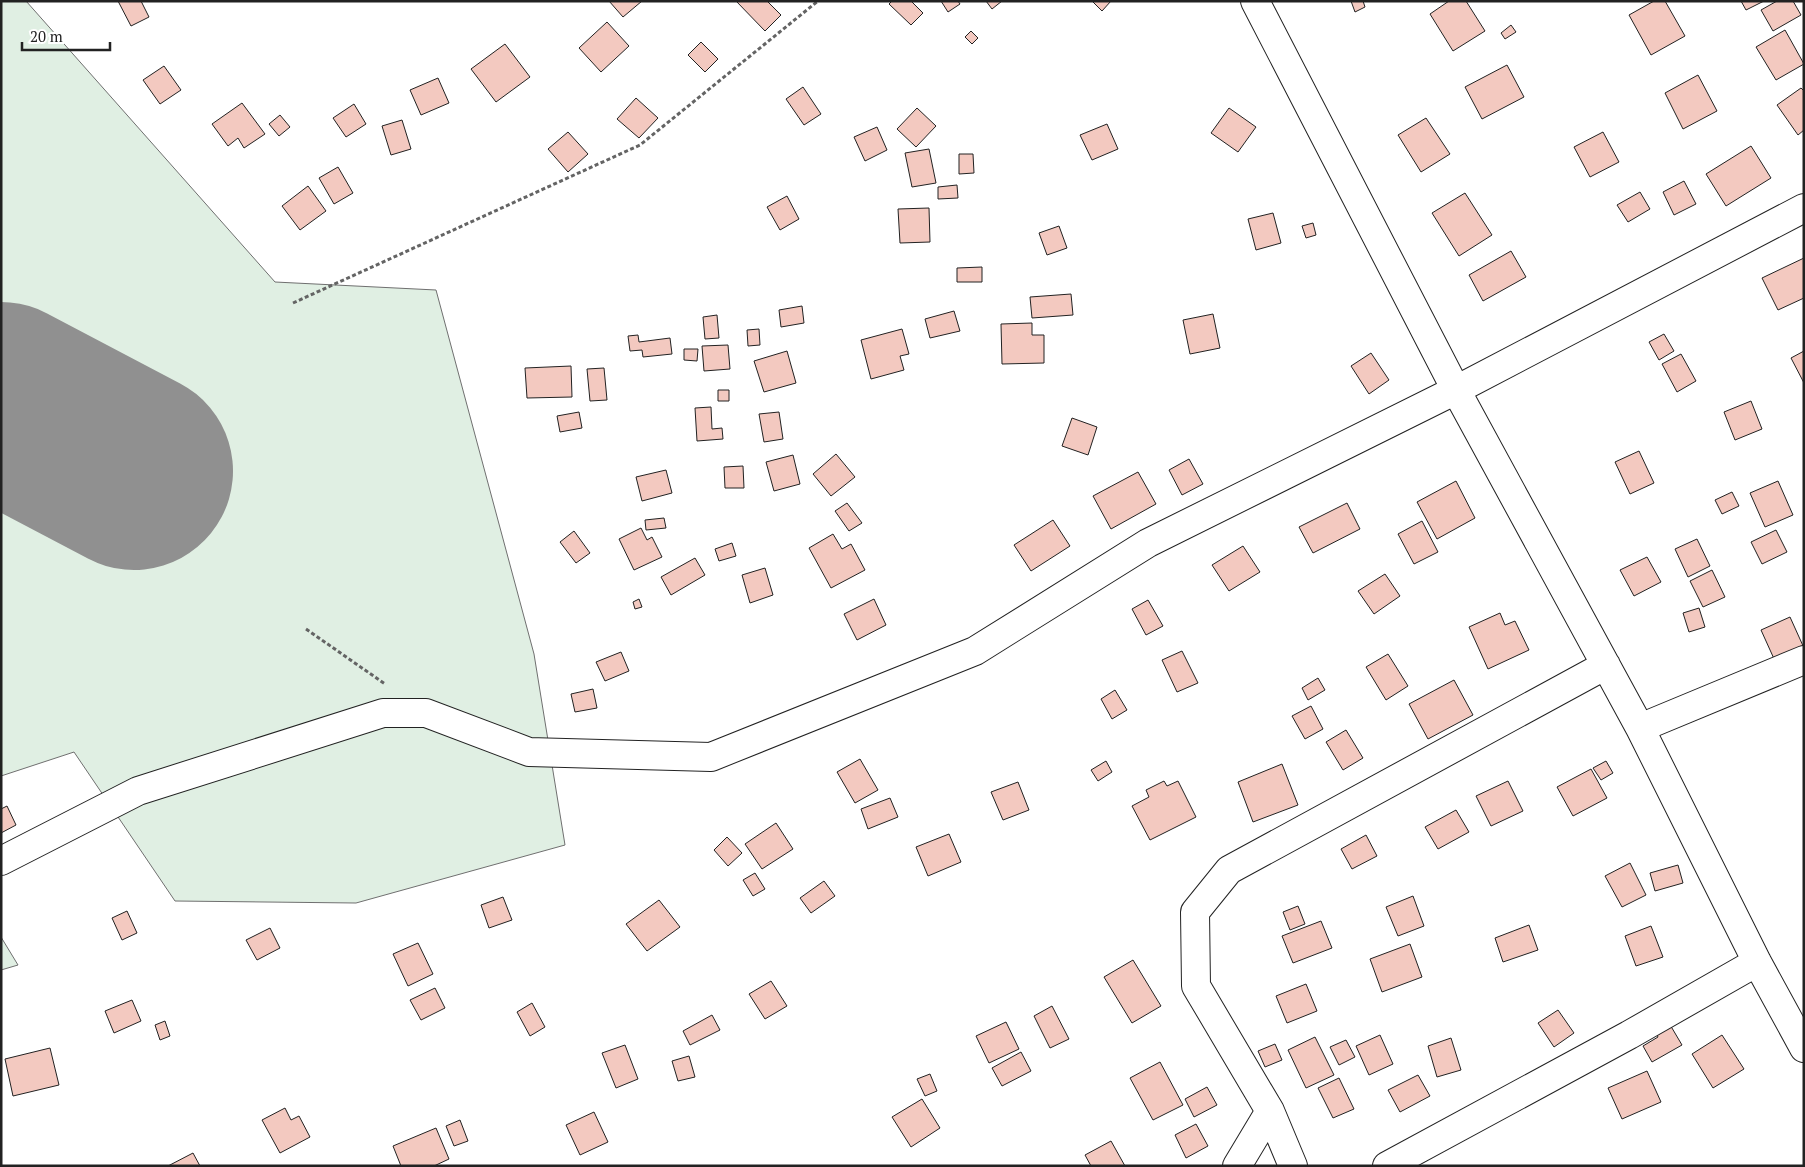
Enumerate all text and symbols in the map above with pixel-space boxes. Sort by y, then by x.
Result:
scale bar [22,20,110,52]
text: 20 m [30,26,63,46]

